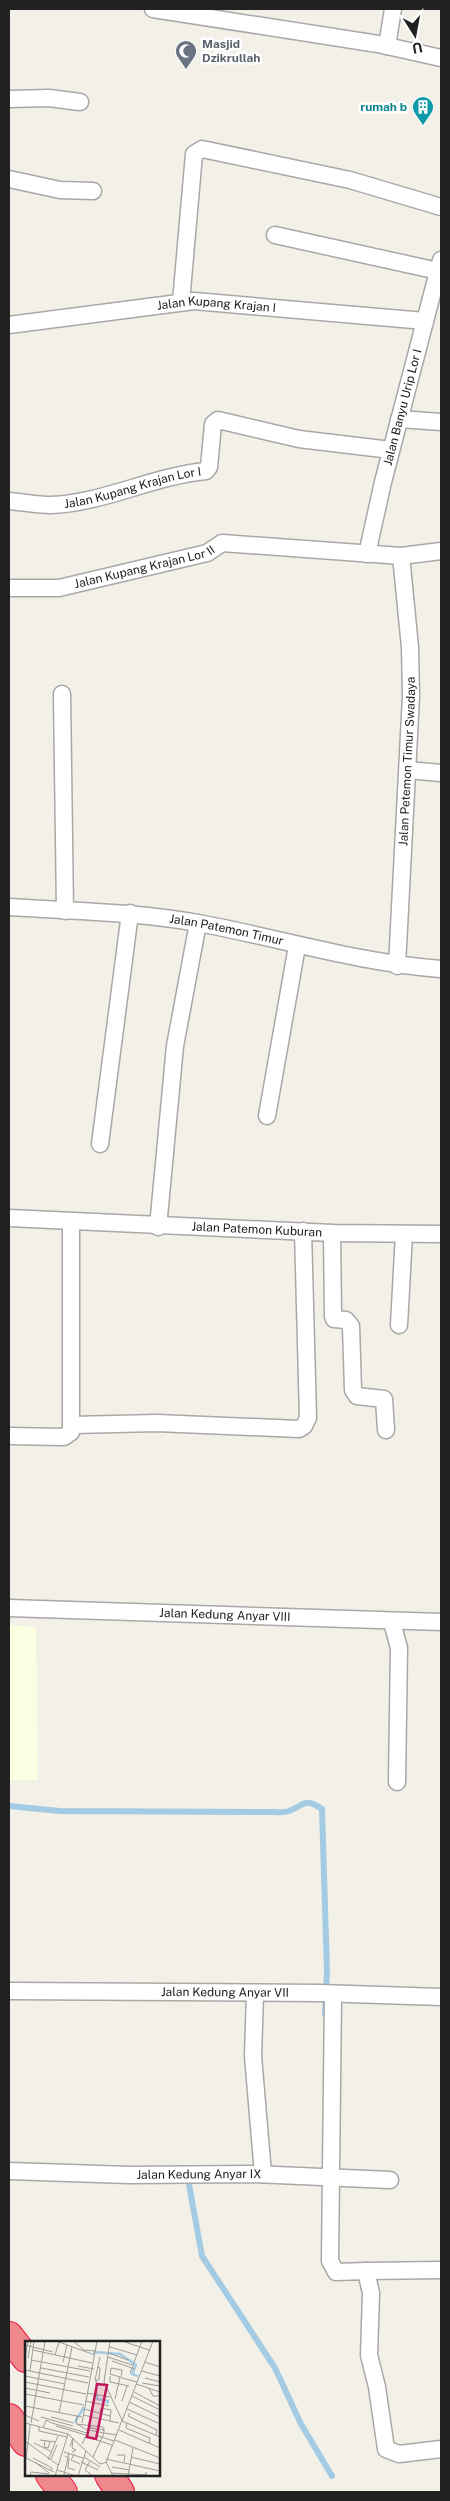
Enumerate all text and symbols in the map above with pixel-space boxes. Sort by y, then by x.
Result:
north arrow [390,10,440,60]
place label: Masjid Dzikrullah [202,37,260,65]
mosque icon: Masjid Dzikrullah [174,39,198,70]
text: U [411,39,424,57]
building icon: rumah b [411,95,435,126]
place label: rumah b [360,100,407,114]
street label: Jalan Kupang Krajan I [156,294,277,315]
street label: Jalan Banyu Urip Lor I [381,348,424,467]
street label: Jalan Kupang Krajan Lor I [63,465,202,511]
street label: Jalan Kupang Krajan Lor II [73,543,218,591]
street label: Jalan Petemon Timur Swadaya [396,676,418,846]
street label: Jalan Patemon Timur [169,912,285,948]
street label: Jalan Patemon Kuburan [191,1219,322,1240]
street label: Jalan Kedung Anyar VIII [159,1606,291,1624]
street label: Jalan Kedung Anyar VII [161,1985,289,2000]
street label: Jalan Kedung Anyar IX [136,2167,262,2182]
inset map [25,2341,160,2476]

